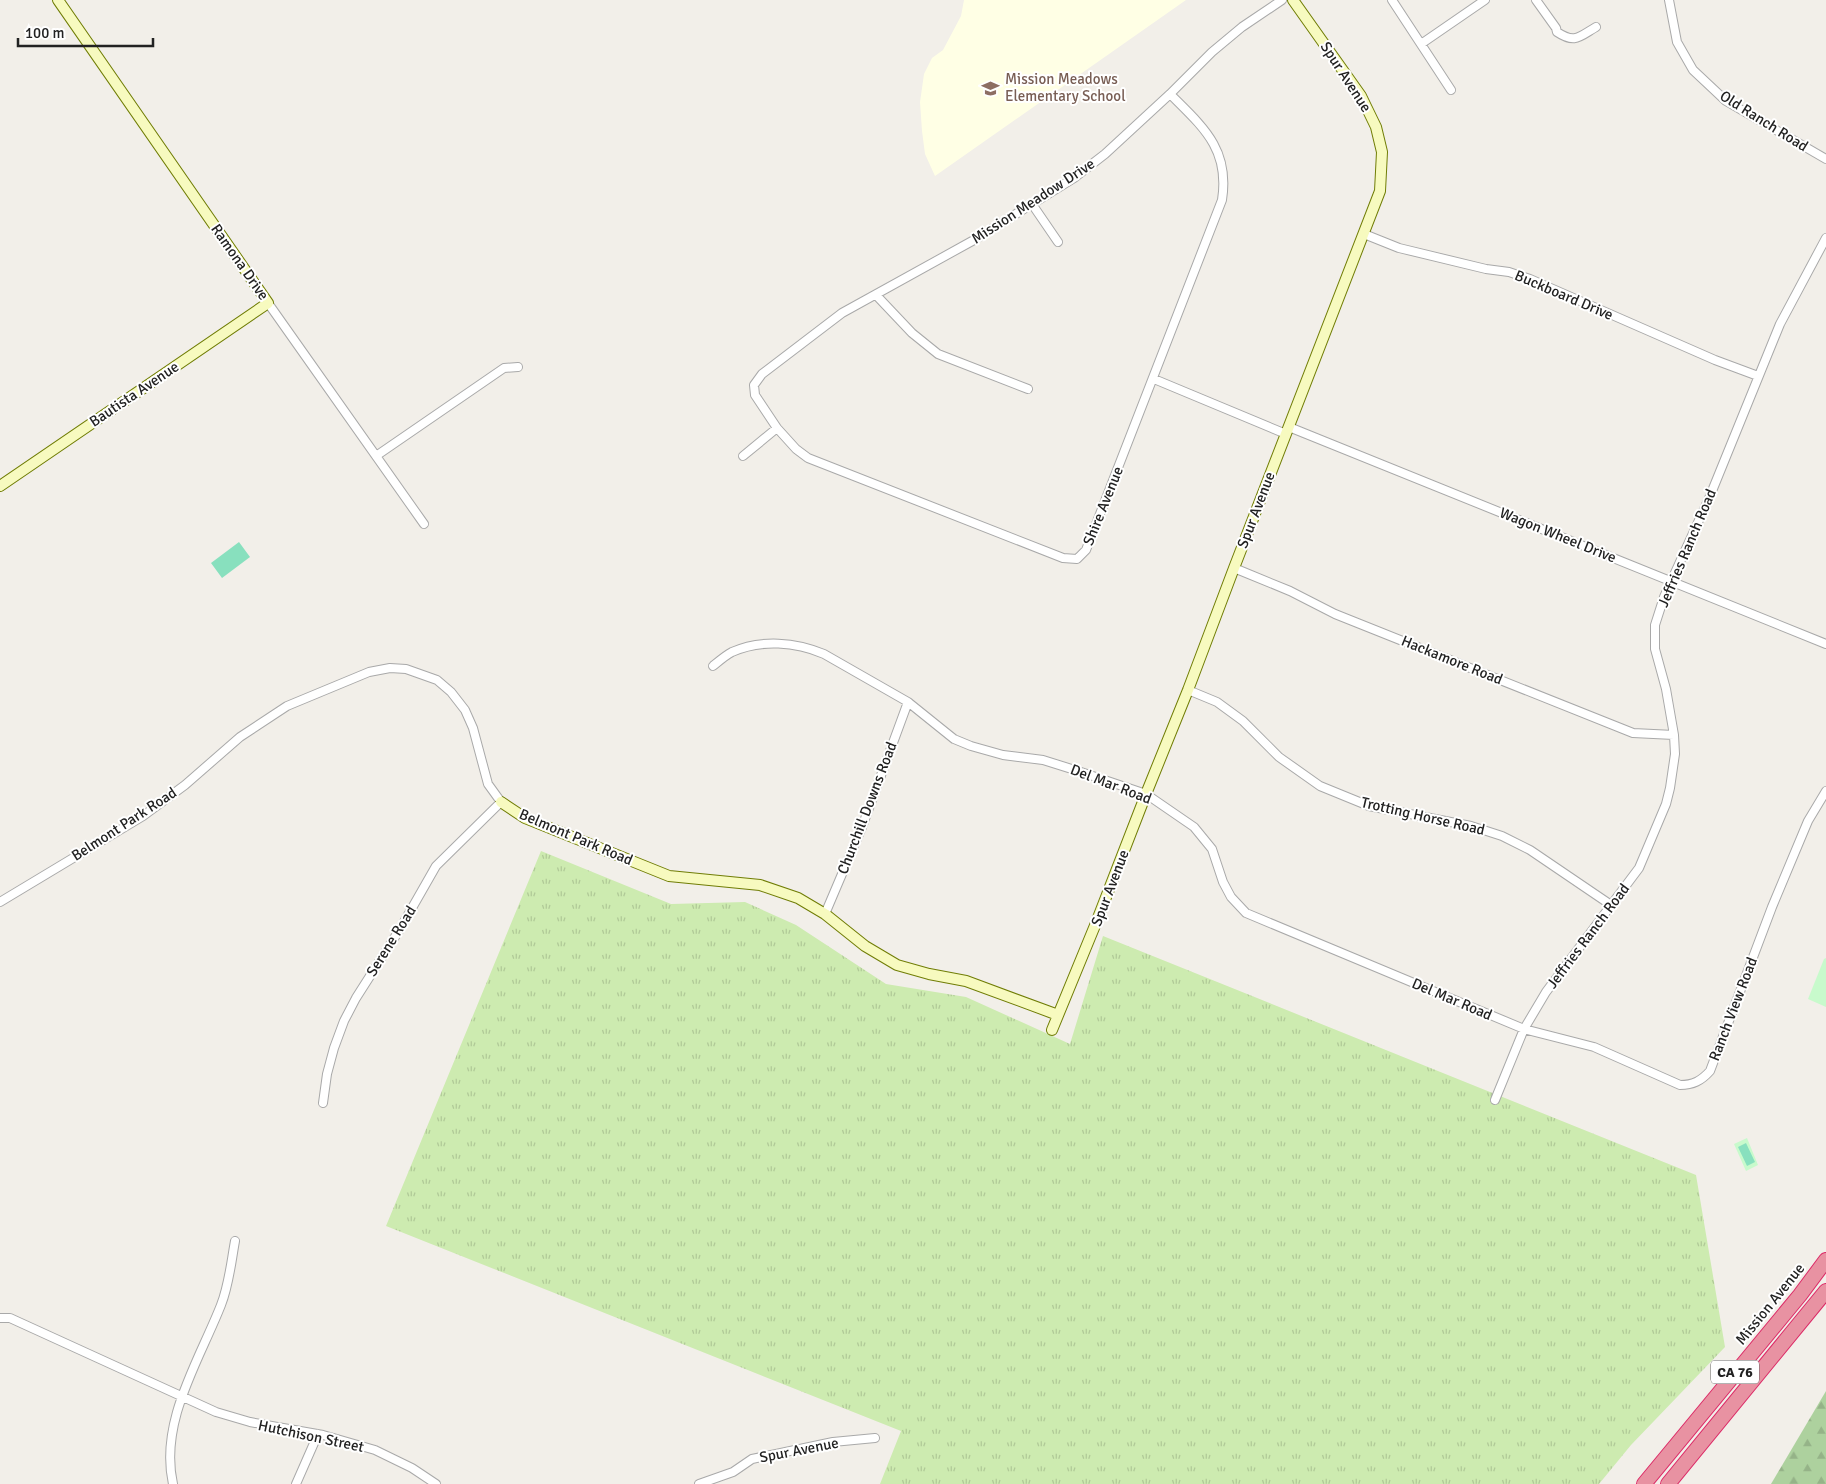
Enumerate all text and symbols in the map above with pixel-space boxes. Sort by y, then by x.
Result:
scale bar [18,15,152,47]
text: 100 m [25,24,65,42]
street label: Spur Avenue [1317,38,1375,116]
place label: Mission Meadows Elementary School [1005,70,1126,105]
school or university icon: Mission Meadows Elementary School [981,78,1001,98]
street label: Old Ranch Road [1717,87,1812,155]
street label: Mission Meadow Drive [968,154,1098,248]
street label: Ramona Drive [207,220,273,304]
street label: Buckboard Drive [1512,266,1616,324]
street label: Bautista Avenue [86,357,182,431]
street label: Shire Avenue [1079,464,1127,548]
street label: Spur Avenue [1233,469,1279,551]
street label: Jeffries Ranch Road [1654,486,1720,610]
street label: Wagon Wheel Drive [1497,503,1619,567]
street label: Hackamore Road [1399,631,1505,689]
street label: Churchill Downs Road [833,739,901,877]
street label: Del Mar Road [1068,760,1154,808]
street label: Belmont Park Road [68,783,180,865]
street label: Trotting Horse Road [1359,793,1487,839]
street label: Belmont Park Road [516,805,636,869]
street label: Spur Avenue [1087,847,1133,929]
street label: Jeffries Ranch Road [1543,880,1633,992]
street label: Serene Road [362,902,420,980]
street label: Ranch View Road [1705,955,1761,1063]
street label: Del Mar Road [1409,974,1495,1024]
street label: Mission Avenue [1732,1260,1808,1348]
road number: CA 76 [1711,1360,1759,1384]
street label: Hutchison Street [256,1416,366,1456]
street label: Spur Avenue [758,1434,840,1466]

